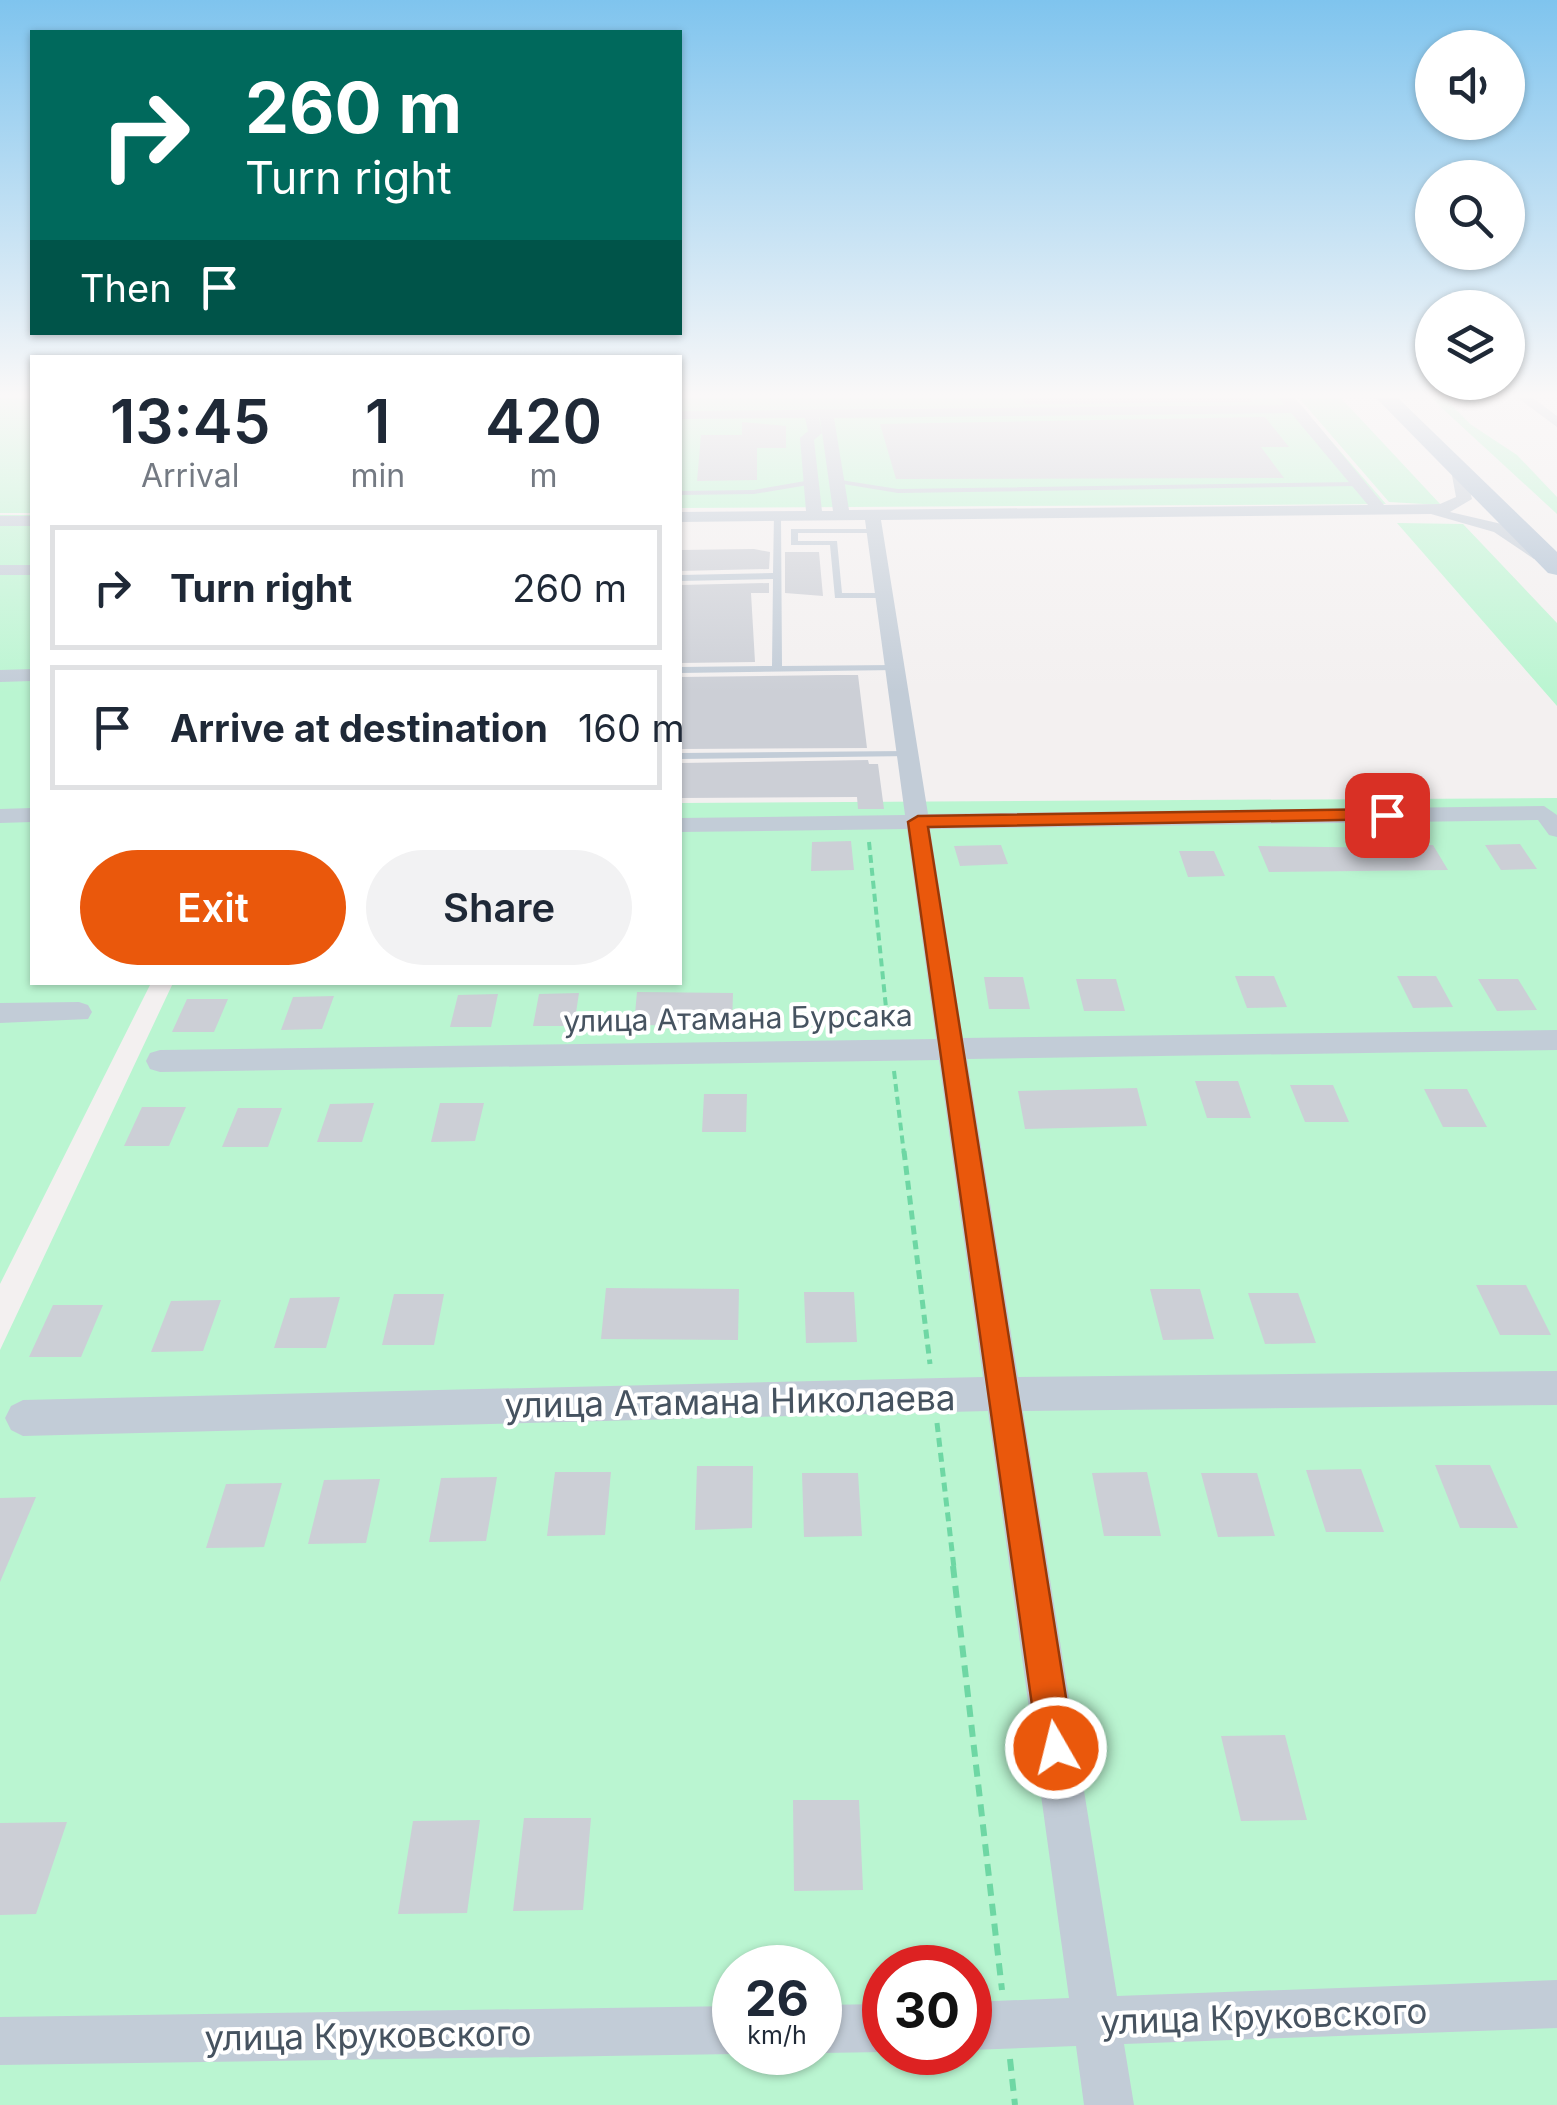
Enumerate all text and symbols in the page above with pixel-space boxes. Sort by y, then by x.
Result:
map controls [1415,30,1525,400]
button: sound [1415,30,1525,140]
text: 260 m [245,65,462,150]
icon: right [80,70,210,200]
text: Turn right [245,150,452,205]
button: search [1415,160,1525,270]
icon: arrive [192,260,247,315]
text: Then [80,265,172,311]
button: layers [1415,290,1525,400]
text: 13:45 [110,385,270,457]
text: 1 [365,385,390,457]
text: 420 [485,385,602,457]
text: Arrival [141,456,239,495]
text: min [350,456,405,495]
text: m [530,456,558,495]
icon: right [85,560,140,615]
text: Turn right [170,565,352,611]
text: 260 m [512,565,627,611]
icon: arrive [85,700,140,755]
text: Arrive at destination [170,705,548,751]
text: 160 m [578,705,685,751]
pin [1345,773,1430,858]
icon: arrive [1360,788,1415,843]
button: Exit [80,850,346,965]
button: Share [366,850,632,965]
street label: улица Атамана Бурсака [563,997,913,1039]
street label: улица Атамана Николаева [504,1376,956,1426]
position arrow [1004,1696,1108,1800]
speed limit sign: 30 [862,1945,992,2075]
text: 26 [745,1968,809,2028]
street label: улица Круковского [1100,1989,1428,2043]
street label: улица Круковского [204,2011,532,2059]
text: km/h [747,2020,807,2050]

